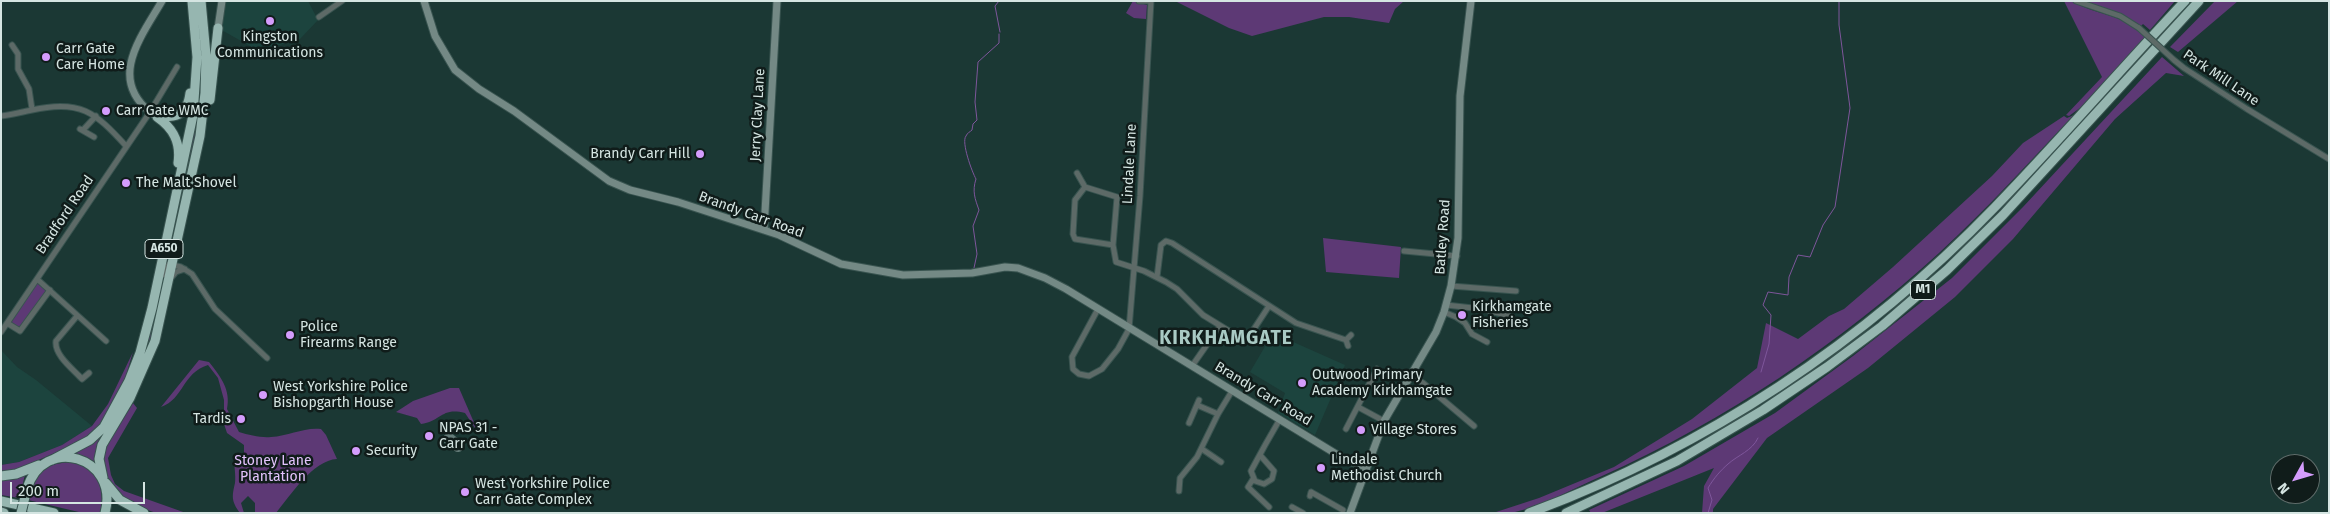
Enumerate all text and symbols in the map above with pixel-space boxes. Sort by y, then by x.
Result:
marker: Kingston Communications [264,15,276,27]
place label: Kingston Communications [217,29,323,62]
place label: Carr Gate Care Home [56,41,125,74]
street label: Park Mill Lane [2180,46,2262,110]
marker: Carr Gate Care Home [40,51,52,63]
street label: Jerry Clay Lane [747,68,769,162]
place label: Carr Gate WMC [116,103,209,119]
marker: Carr Gate WMC [100,105,112,117]
street label: Lindale Lane [1120,123,1140,205]
place label: Brandy Carr Hill [590,146,690,162]
marker: Brandy Carr Hill [694,148,706,160]
street label: Bradford Road [32,172,98,258]
place label: The Malt Shovel [136,175,237,191]
marker: The Malt Shovel [120,177,132,189]
street label: Brandy Carr Road [696,188,806,242]
street label: Batley Road [1432,199,1454,275]
road number: A650 [145,240,183,258]
road number: M1 [1910,280,1936,300]
place label: Kirkhamgate Fisheries [1472,299,1552,332]
marker: Kirkhamgate Fisheries [1456,309,1468,321]
place label: Police Firearms Range [300,319,397,352]
district label: KIRKHAMGATE [1158,328,1294,350]
marker: Police Firearms Range [284,329,296,341]
street label: Brandy Carr Road [1211,358,1315,430]
place label: Outwood Primary Academy Kirkhamgate [1312,367,1452,400]
marker: Outwood Primary Academy Kirkhamgate [1296,377,1308,389]
place label: West Yorkshire Police Bishopgarth House [273,379,408,412]
marker: West Yorkshire Police Bishopgarth House [257,389,269,401]
place label: Tardis [193,411,231,427]
marker: Tardis [235,413,247,425]
place label: NPAS 31 - Carr Gate [439,420,498,452]
place label: Village Stores [1371,422,1457,438]
marker: Village Stores [1355,424,1367,436]
marker: NPAS 31 - Carr Gate [423,430,435,442]
place label: Security [366,443,417,459]
marker: Security [350,445,362,457]
place label: Lindale Methodist Church [1331,452,1443,484]
park label: Stoney Lane Plantation [234,453,312,486]
north arrow [2270,454,2320,504]
marker: Lindale Methodist Church [1315,462,1327,474]
scale bar [12,472,148,504]
place label: West Yorkshire Police Carr Gate Complex [475,476,610,508]
text: N [2274,479,2293,497]
text: 200 m [18,482,59,500]
marker: West Yorkshire Police Carr Gate Complex [459,486,471,498]

